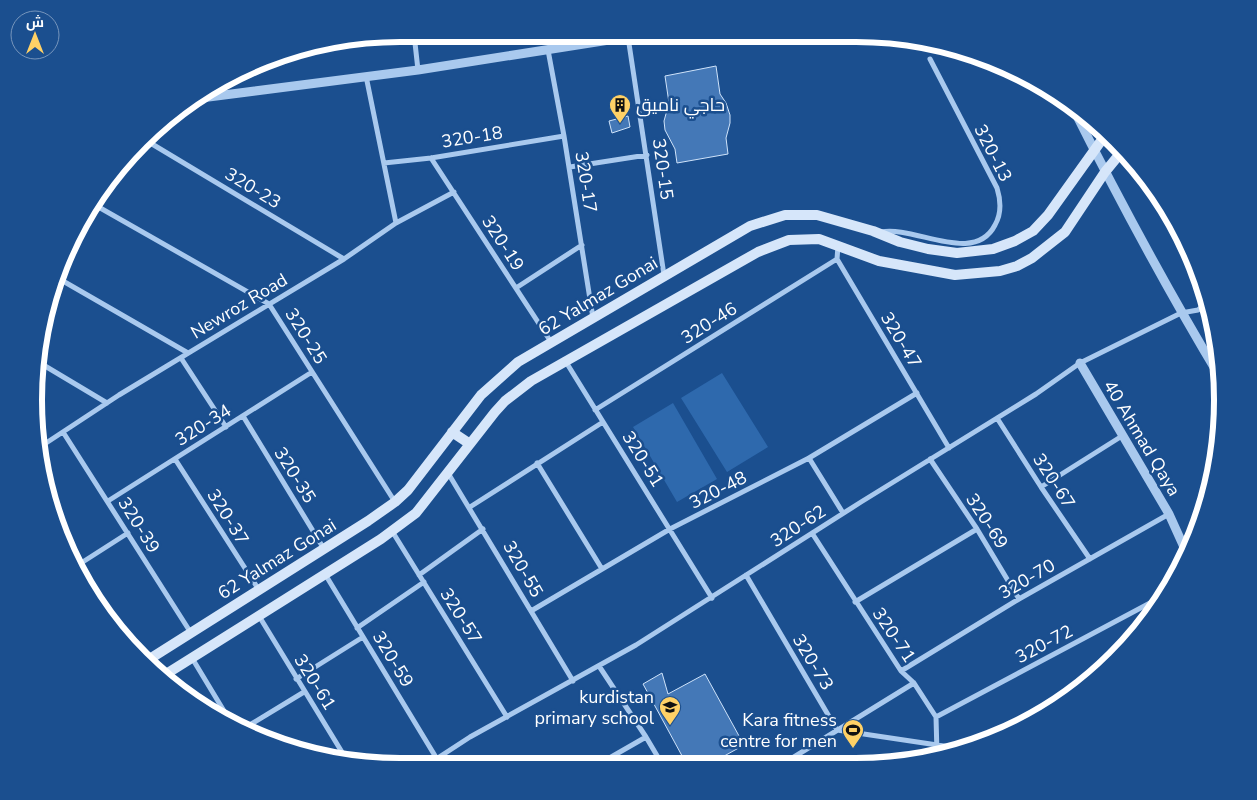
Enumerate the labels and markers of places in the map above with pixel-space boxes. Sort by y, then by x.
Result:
building icon: حاجي ناميق [608,93,632,124]
place label: حاجي ناميق [636,93,725,119]
place label: kurdistan primary school [535,685,655,730]
school or university icon: kurdistan primary school [658,695,682,726]
place label: Kara fitness centre for men [720,708,837,753]
sports icon: Kara fitness centre for men [841,718,865,749]

